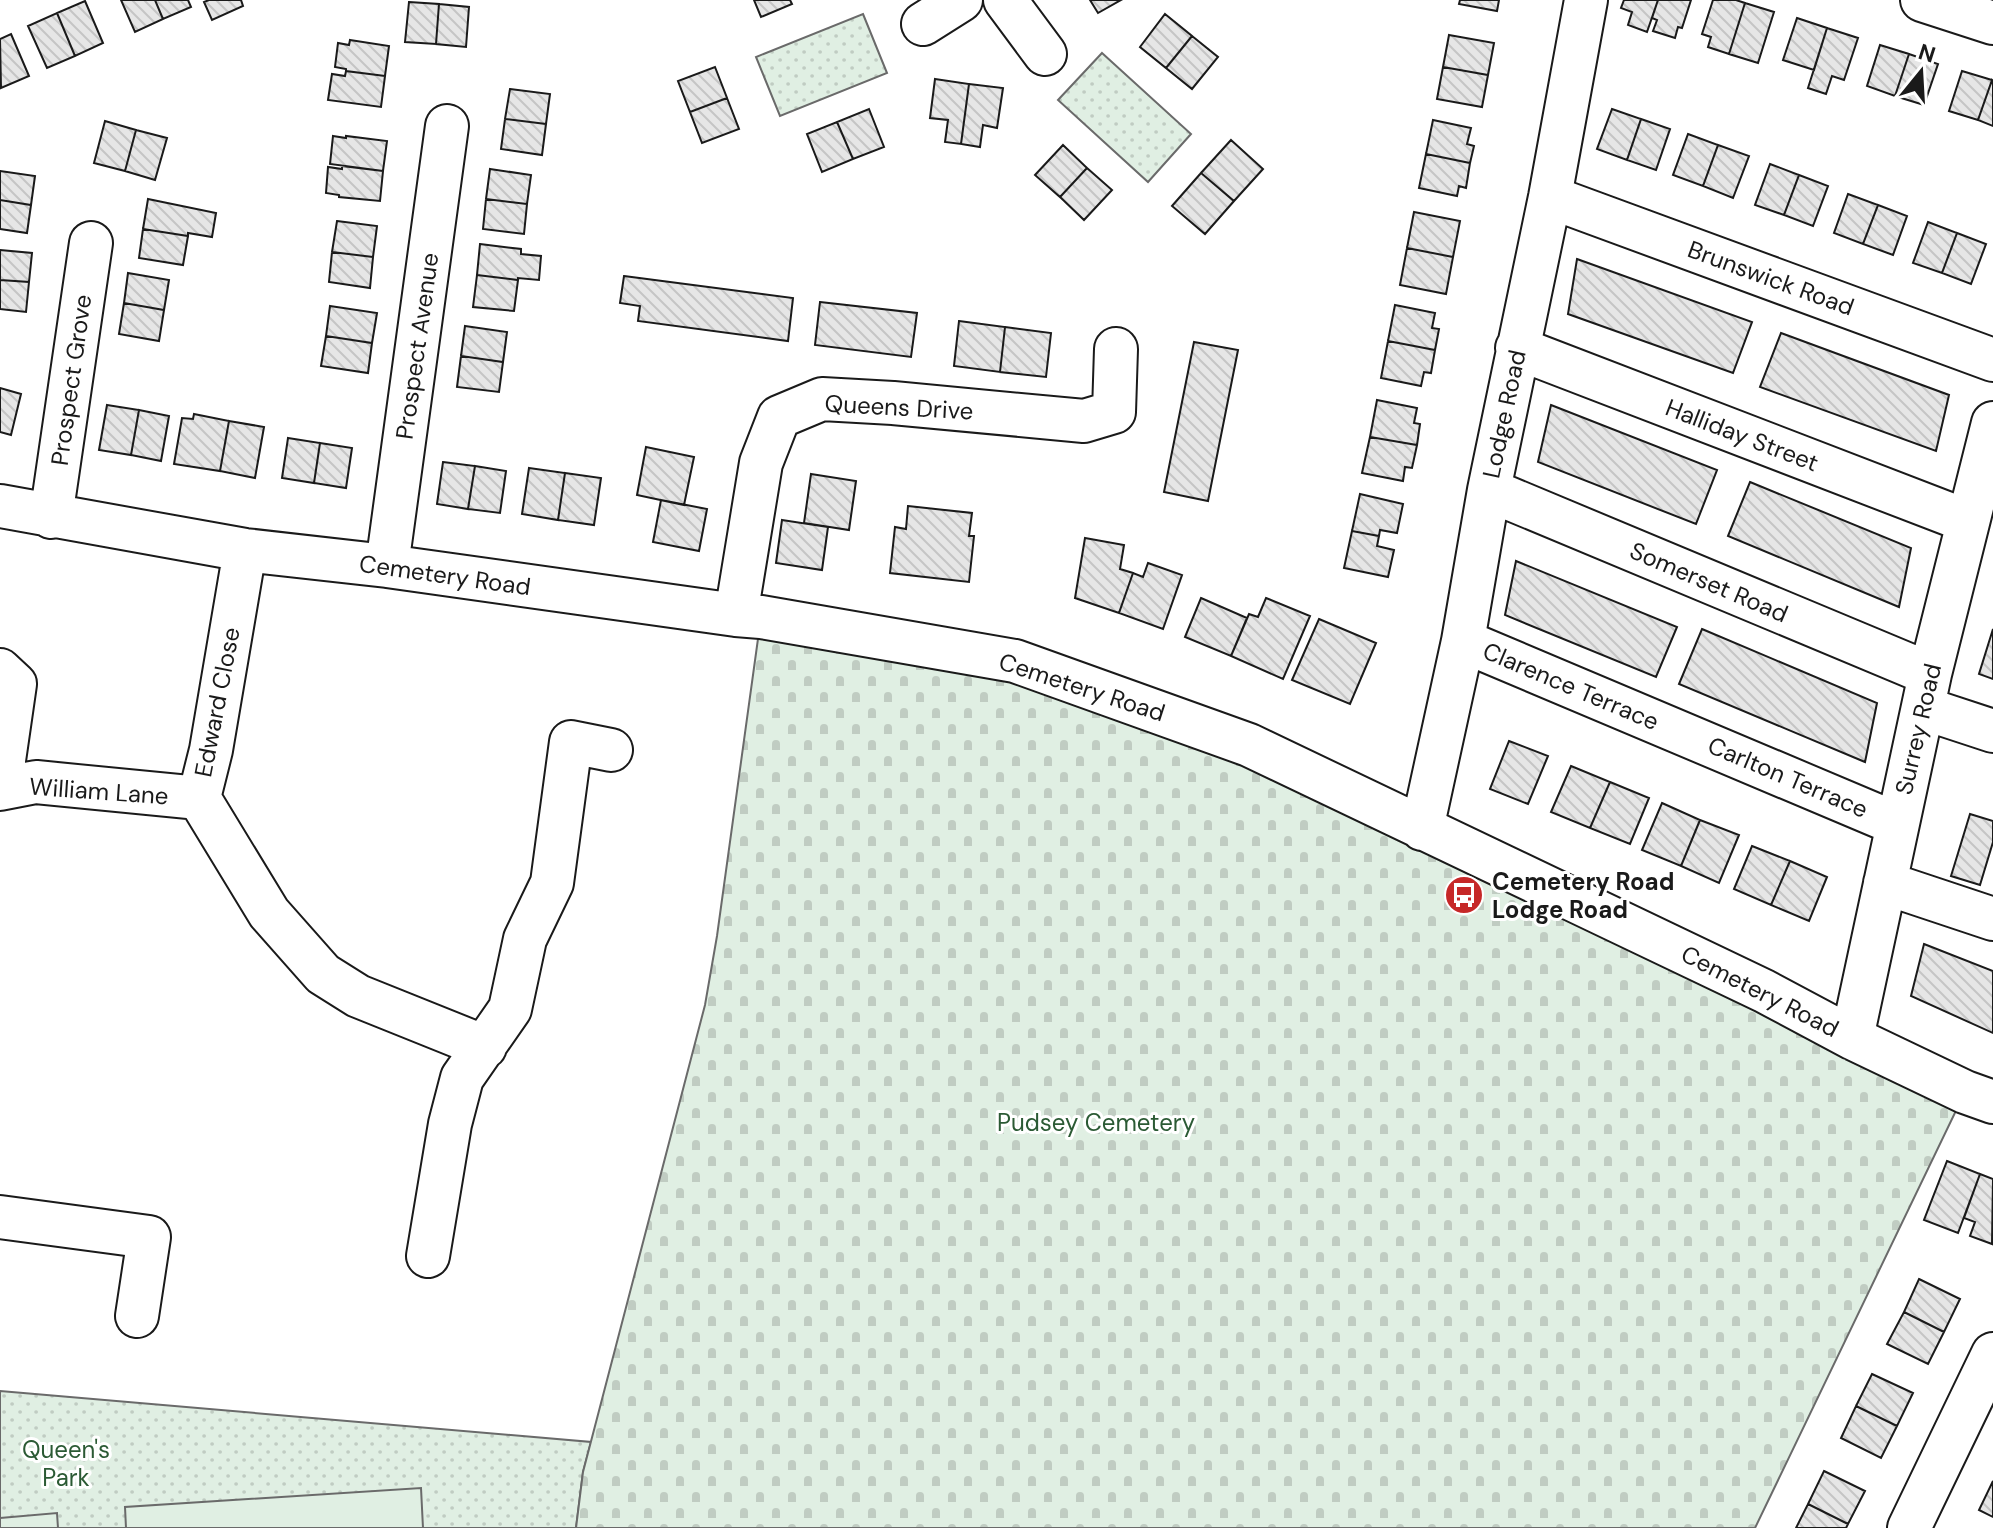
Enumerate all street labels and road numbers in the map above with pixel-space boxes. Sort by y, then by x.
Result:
street label: Brunswick Road [1684,234,1858,322]
street label: Prospect Avenue [389,251,445,441]
street label: Prospect Grove [44,292,98,468]
street label: Lodge Road [1475,347,1533,481]
street label: Queens Drive [824,388,974,426]
street label: Halliday Street [1661,392,1823,478]
street label: Somerset Road [1625,535,1793,629]
street label: Cemetery Road [357,548,533,602]
street label: Edward Close [187,625,247,779]
street label: Clarence Terrace [1478,635,1664,737]
street label: Cemetery Road [995,646,1169,728]
street label: Surrey Road [1888,660,1948,798]
street label: Carlton Terrace [1703,729,1873,825]
street label: William Lane [28,771,170,811]
street label: Cemetery Road [1676,938,1844,1044]

